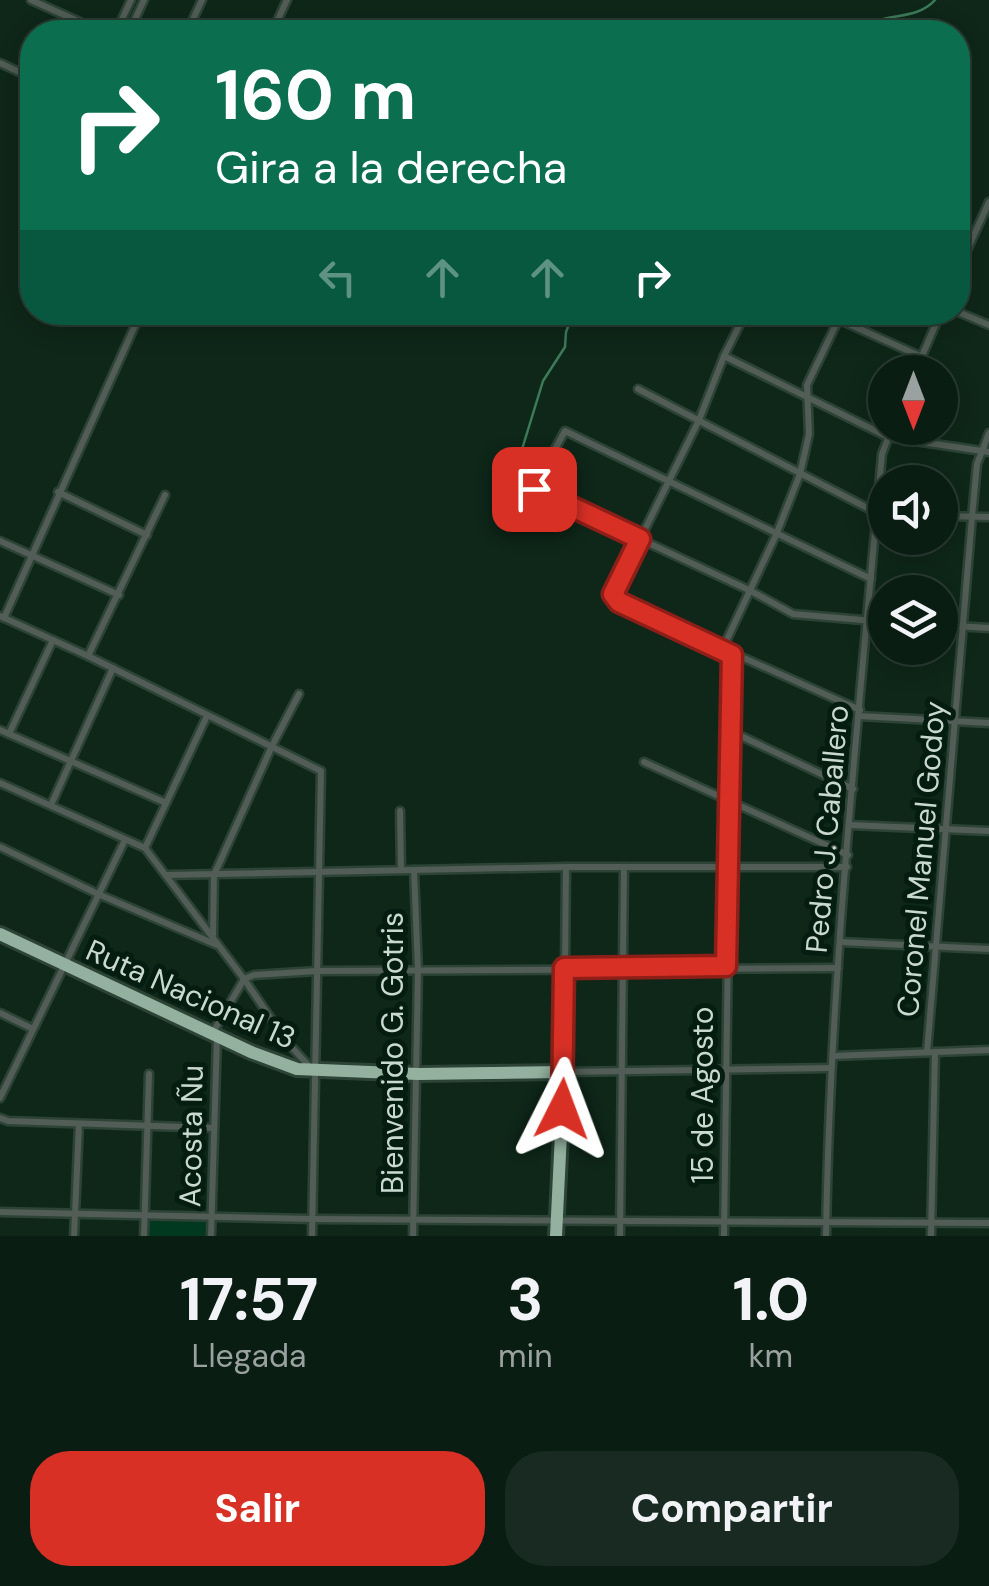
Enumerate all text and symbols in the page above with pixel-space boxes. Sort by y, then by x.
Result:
text: 160 m [215,50,416,141]
icon: right [50,60,180,190]
text: Gira a la derecha [215,138,567,197]
icon: left [310,250,365,305]
icon: ahead [415,250,470,305]
icon: ahead [520,250,575,305]
icon: right [625,250,680,305]
north arrow [868,355,958,445]
map controls [868,355,958,665]
pin [492,447,577,532]
icon: arrive [507,462,562,517]
button: sound [868,465,958,555]
button: layers [868,575,958,665]
street label: Coronel Manuel Godoy [888,699,954,1019]
street label: Pedro J. Caballero [797,703,857,955]
street label: Bienvenido G. Gotris [373,912,412,1194]
street label: Ruta Nacional 13 [80,930,302,1058]
street label: 15 de Agosto [683,1007,722,1183]
position arrow [510,1057,614,1161]
street label: Acosta Ñu [170,1064,212,1208]
text: 17:57 [180,1260,318,1339]
text: 3 [507,1260,543,1339]
text: 1.0 [732,1260,809,1339]
text: Llegada [192,1335,306,1377]
text: min [498,1335,553,1377]
text: km [748,1335,793,1377]
button: Salir [30,1451,485,1566]
button: Compartir [505,1451,959,1566]

